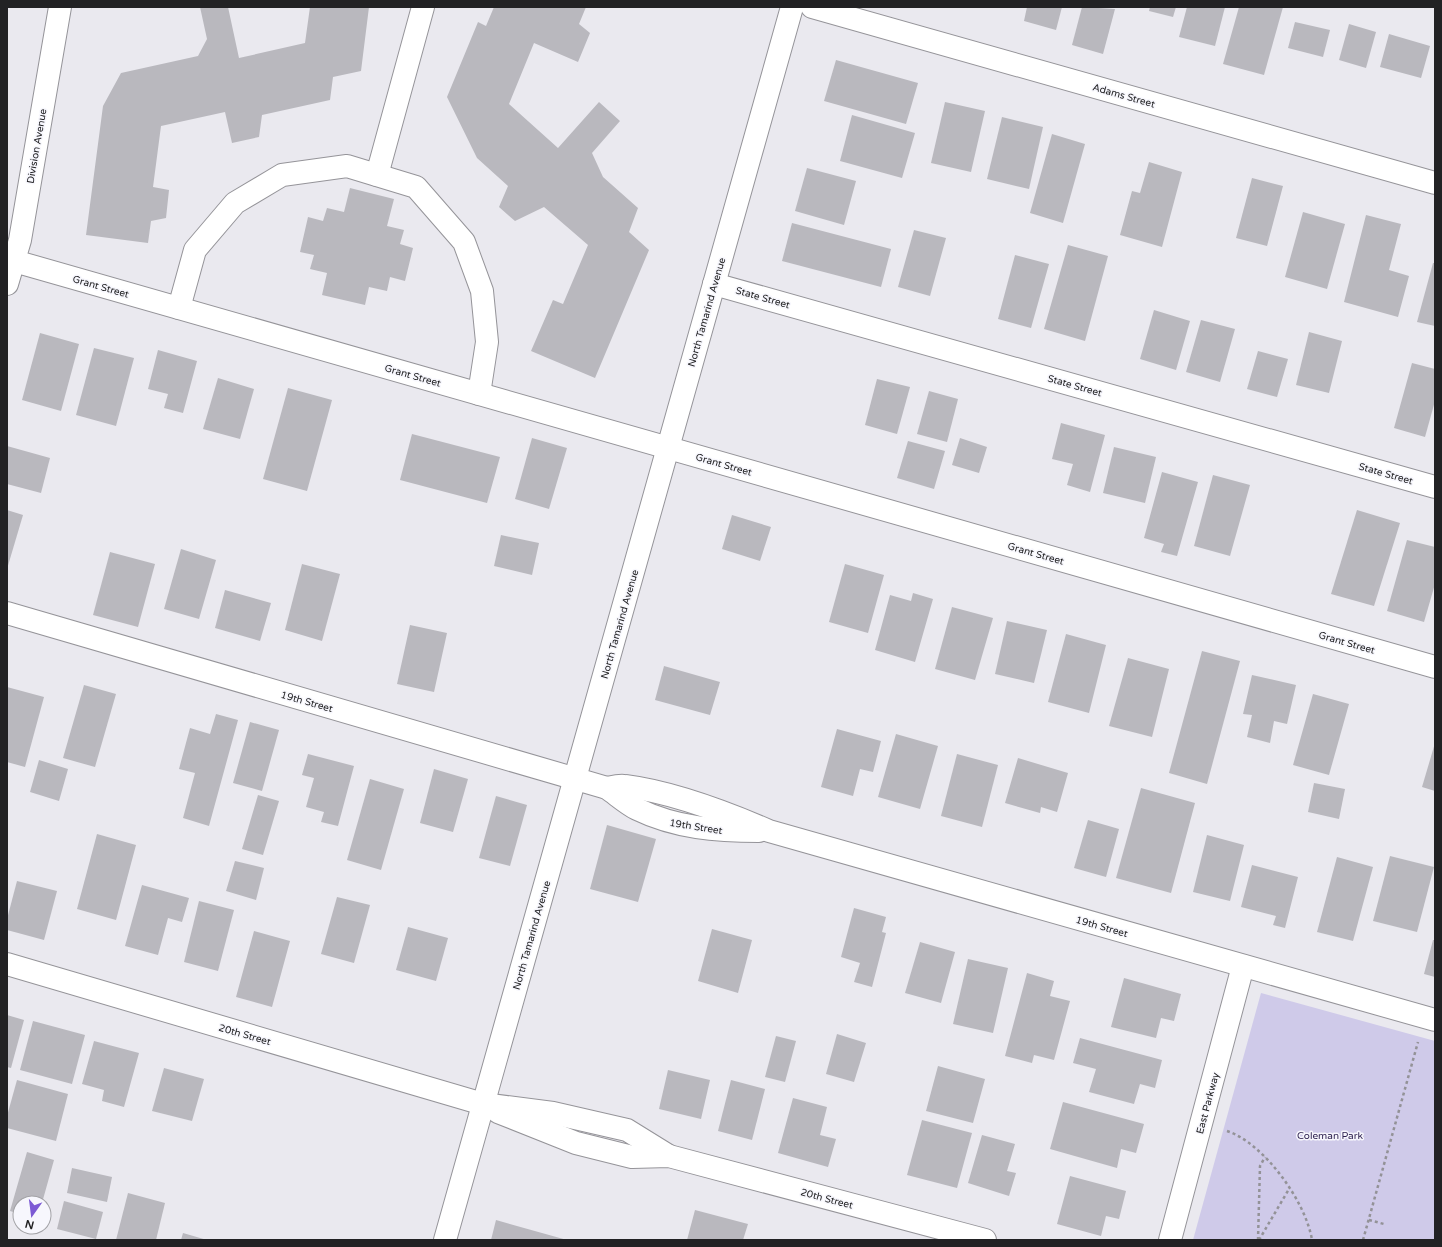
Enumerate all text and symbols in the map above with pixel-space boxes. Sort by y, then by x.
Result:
street label: Adams Street [1091,81,1157,111]
street label: Division Avenue [25,108,50,184]
street label: North Tamarind Avenue [686,256,728,368]
street label: Grant Street [71,273,130,301]
street label: State Street [734,284,791,311]
street label: Grant Street [383,362,442,390]
street label: State Street [1046,372,1103,399]
street label: Grant Street [694,451,753,479]
street label: State Street [1357,460,1414,487]
street label: Grant Street [1006,540,1065,568]
street label: North Tamarind Avenue [599,568,641,680]
street label: Grant Street [1317,629,1376,657]
street label: 19th Street [279,689,334,715]
street label: 19th Street [668,817,723,837]
street label: North Tamarind Avenue [511,879,553,991]
street label: 19th Street [1074,914,1129,940]
street label: 20th Street [217,1022,272,1048]
street label: East Parkway [1194,1071,1222,1135]
park label: Coleman Park [1297,1130,1363,1142]
street label: 20th Street [799,1186,854,1212]
north arrow [12,1195,52,1235]
text: N [24,1217,36,1232]

